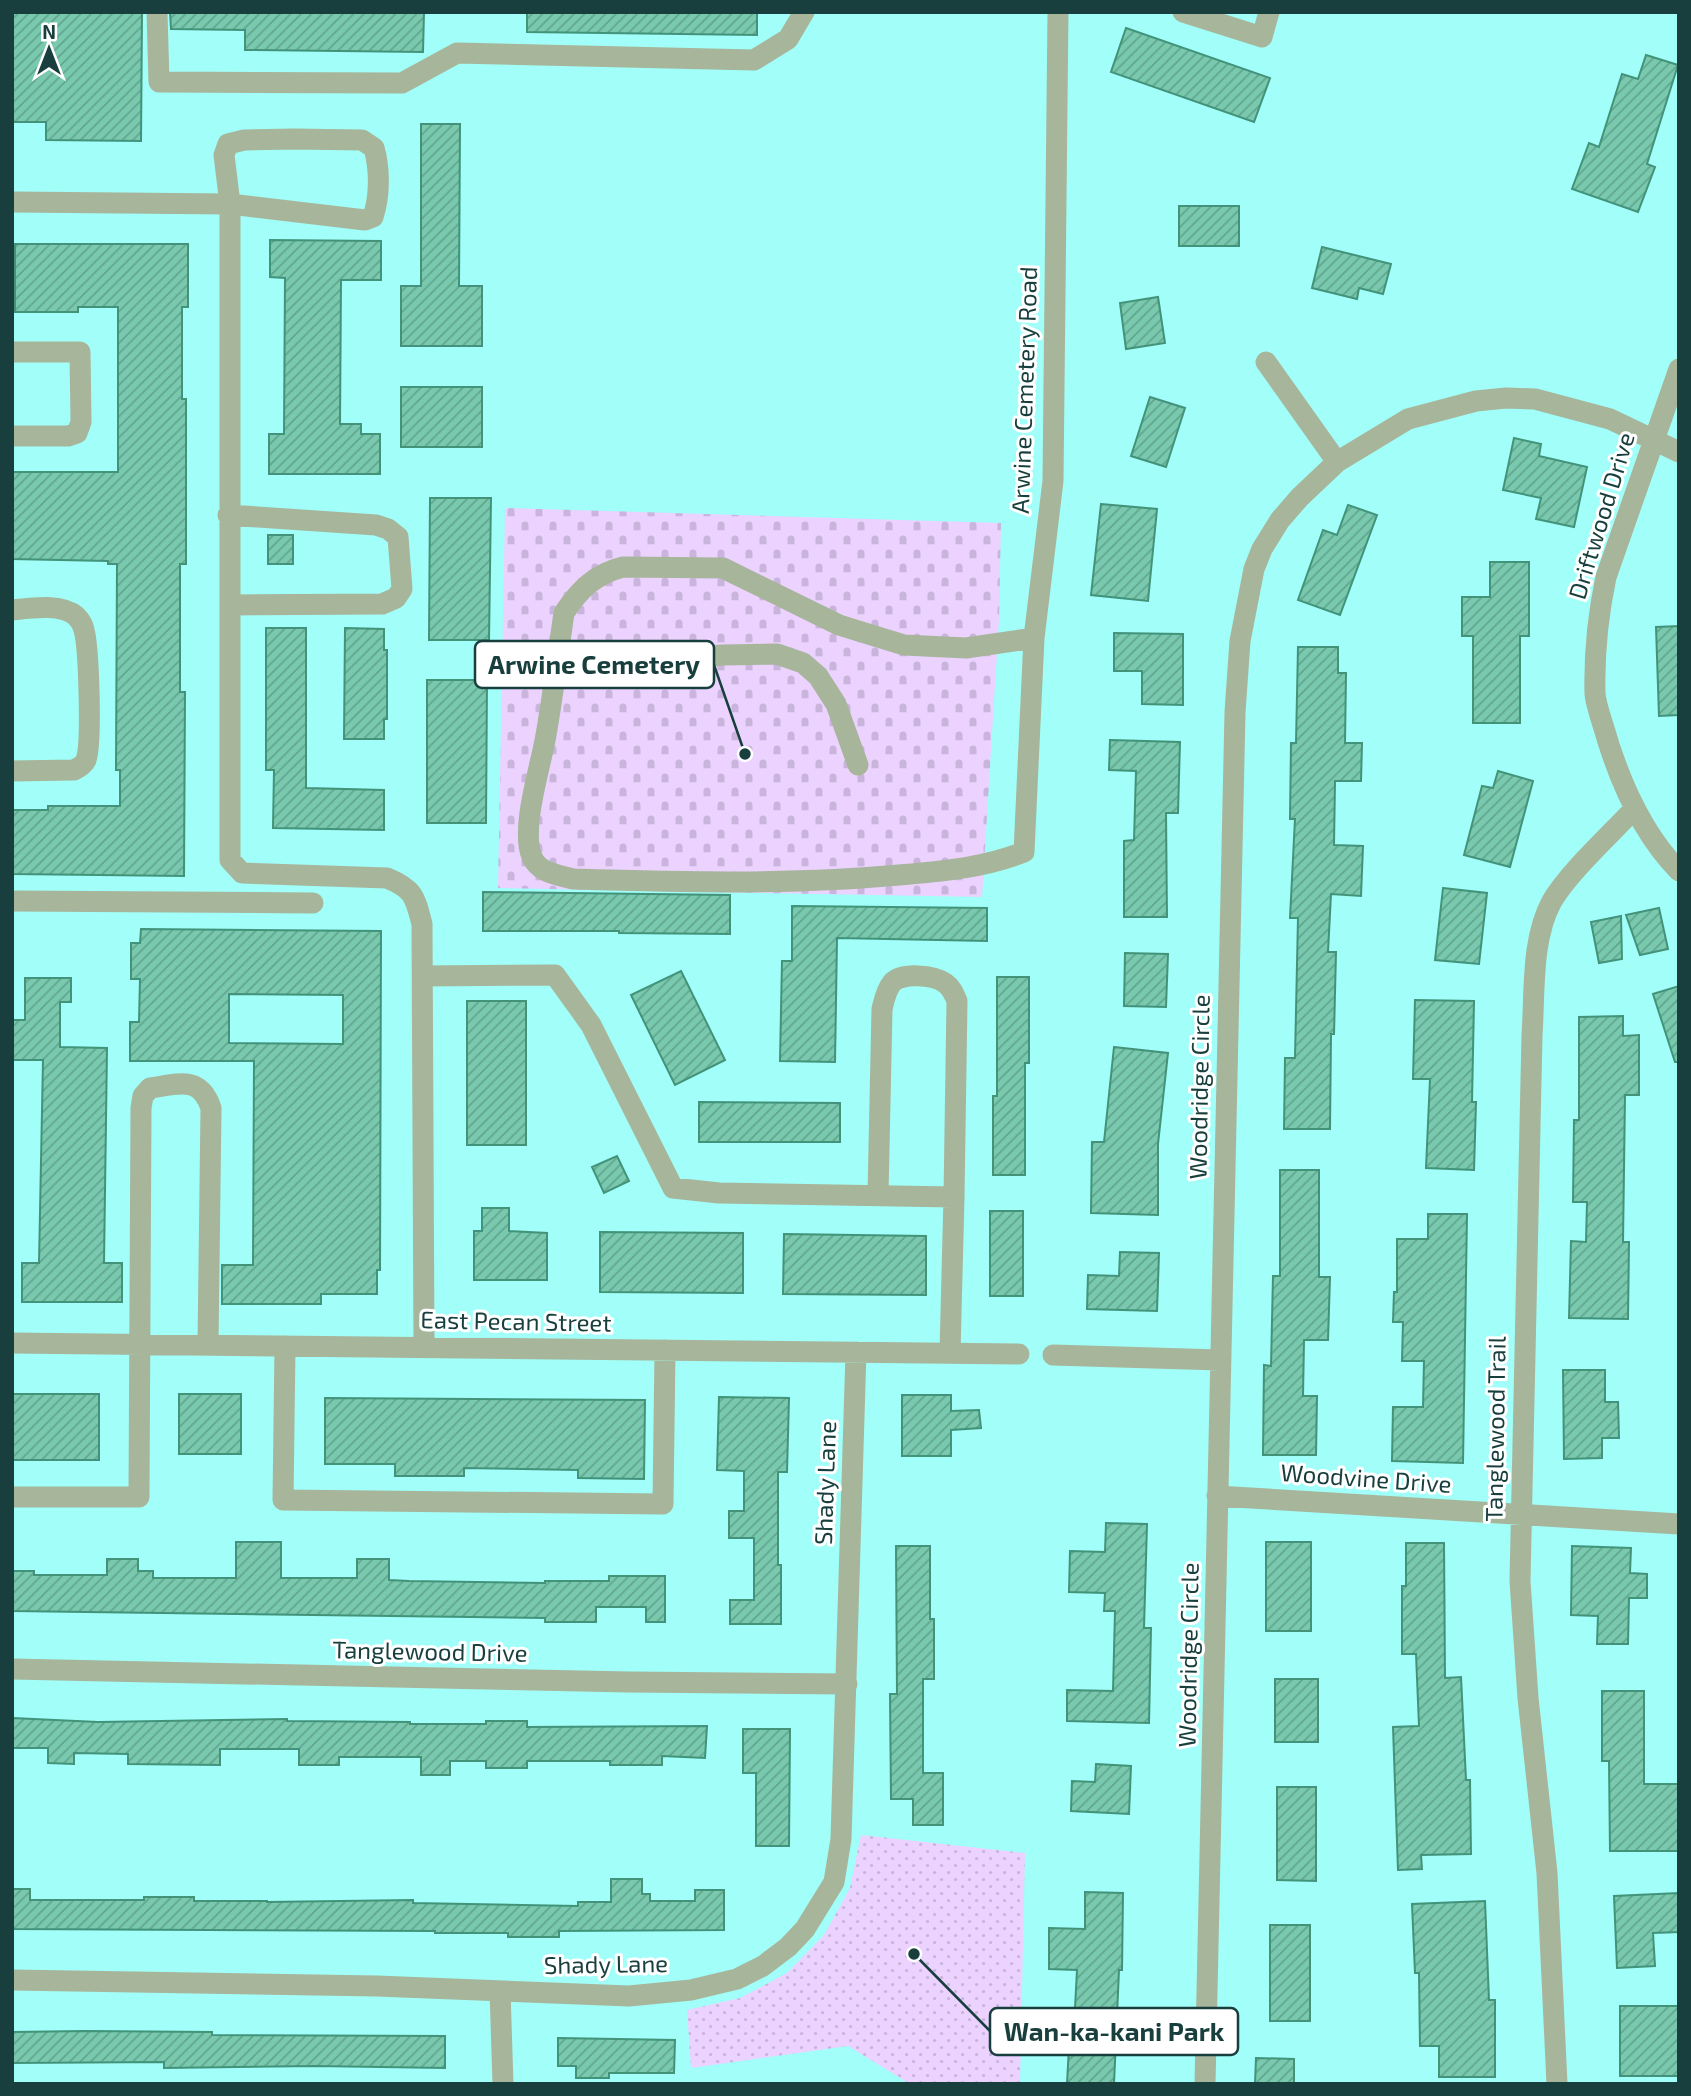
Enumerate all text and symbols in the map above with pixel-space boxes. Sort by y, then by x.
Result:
north arrow [14,14,84,84]
text: N [42,20,56,43]
street label: Arwine Cemetery Road [1005,266,1042,514]
street label: Driftwood Drive [1561,429,1640,602]
callout: Arwine Cemetery [475,641,714,688]
text: Arwine Cemetery [488,648,700,680]
street label: Woodridge Circle [1182,994,1215,1180]
street label: East Pecan Street [420,1304,612,1337]
street label: Tanglewood Trail [1478,1336,1511,1522]
street label: Shady Lane [808,1420,841,1546]
street label: Woodvine Drive [1280,1457,1452,1498]
street label: Woodridge Circle [1171,1562,1204,1748]
street label: Tanglewood Drive [332,1634,528,1667]
street label: Shady Lane [544,1948,668,1979]
callout: Wan-ka-kani Park [990,2008,1238,2055]
text: Wan-ka-kani Park [1004,2015,1225,2046]

